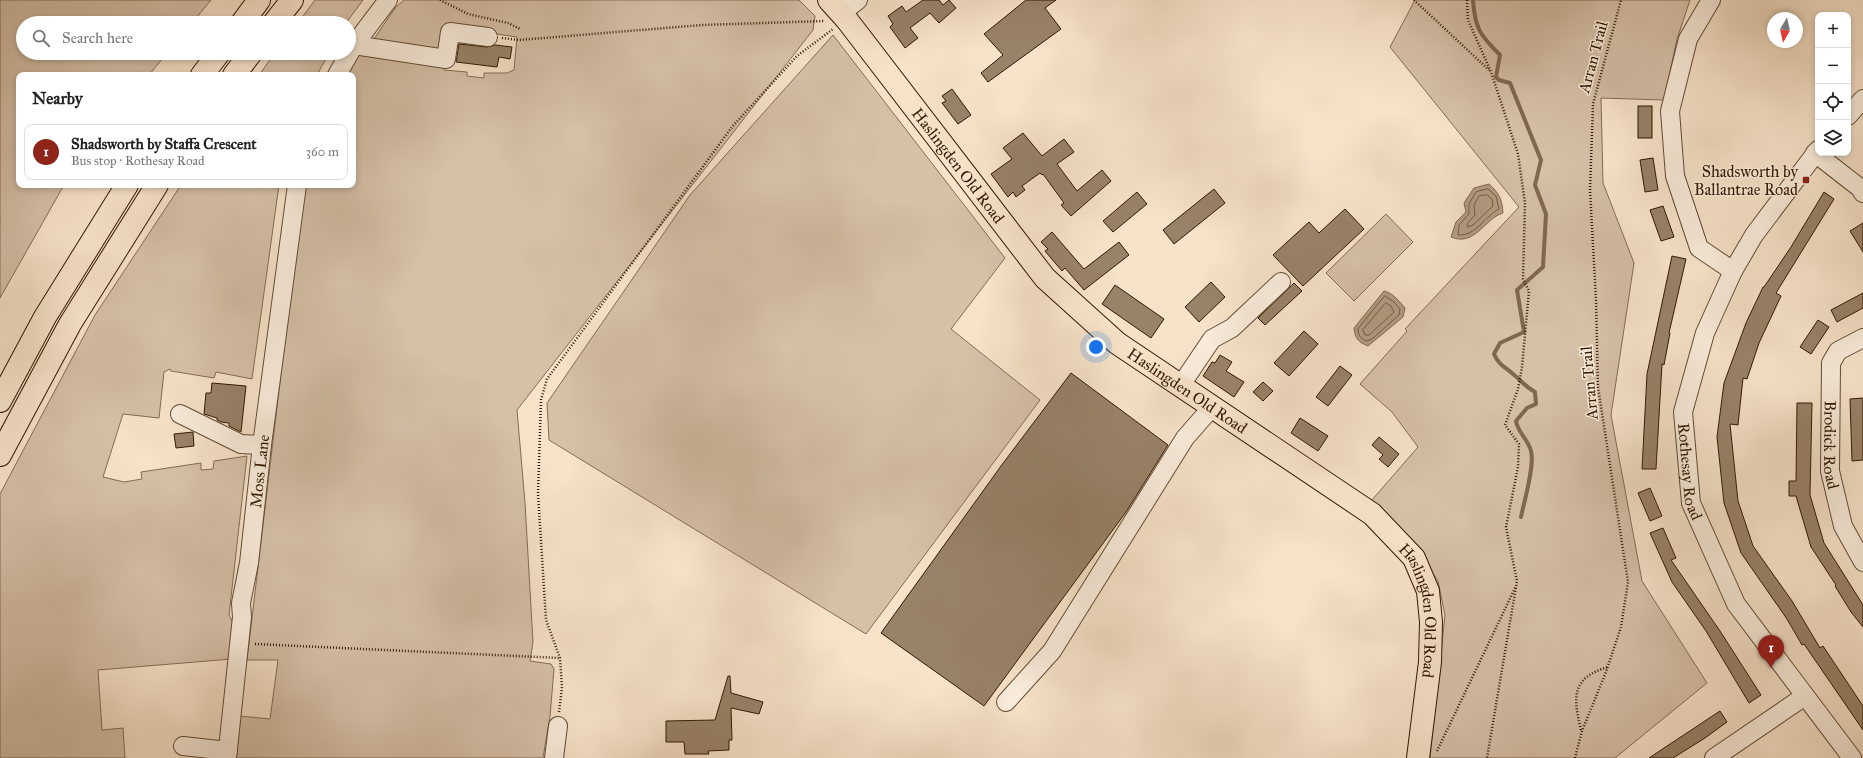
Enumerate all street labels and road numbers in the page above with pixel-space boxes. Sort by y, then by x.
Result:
street label: Arran Trail [1574,18,1612,96]
street label: Haslingden Old Road [908,104,1009,227]
street label: Haslingden Old Road [1124,343,1251,437]
street label: Arran Trail [1576,345,1602,422]
street label: Brodick Road [1820,400,1843,491]
street label: Rothesay Road [1674,422,1707,523]
street label: Moss Lane [246,433,273,509]
street label: Haslingden Old Road [1395,539,1441,679]

